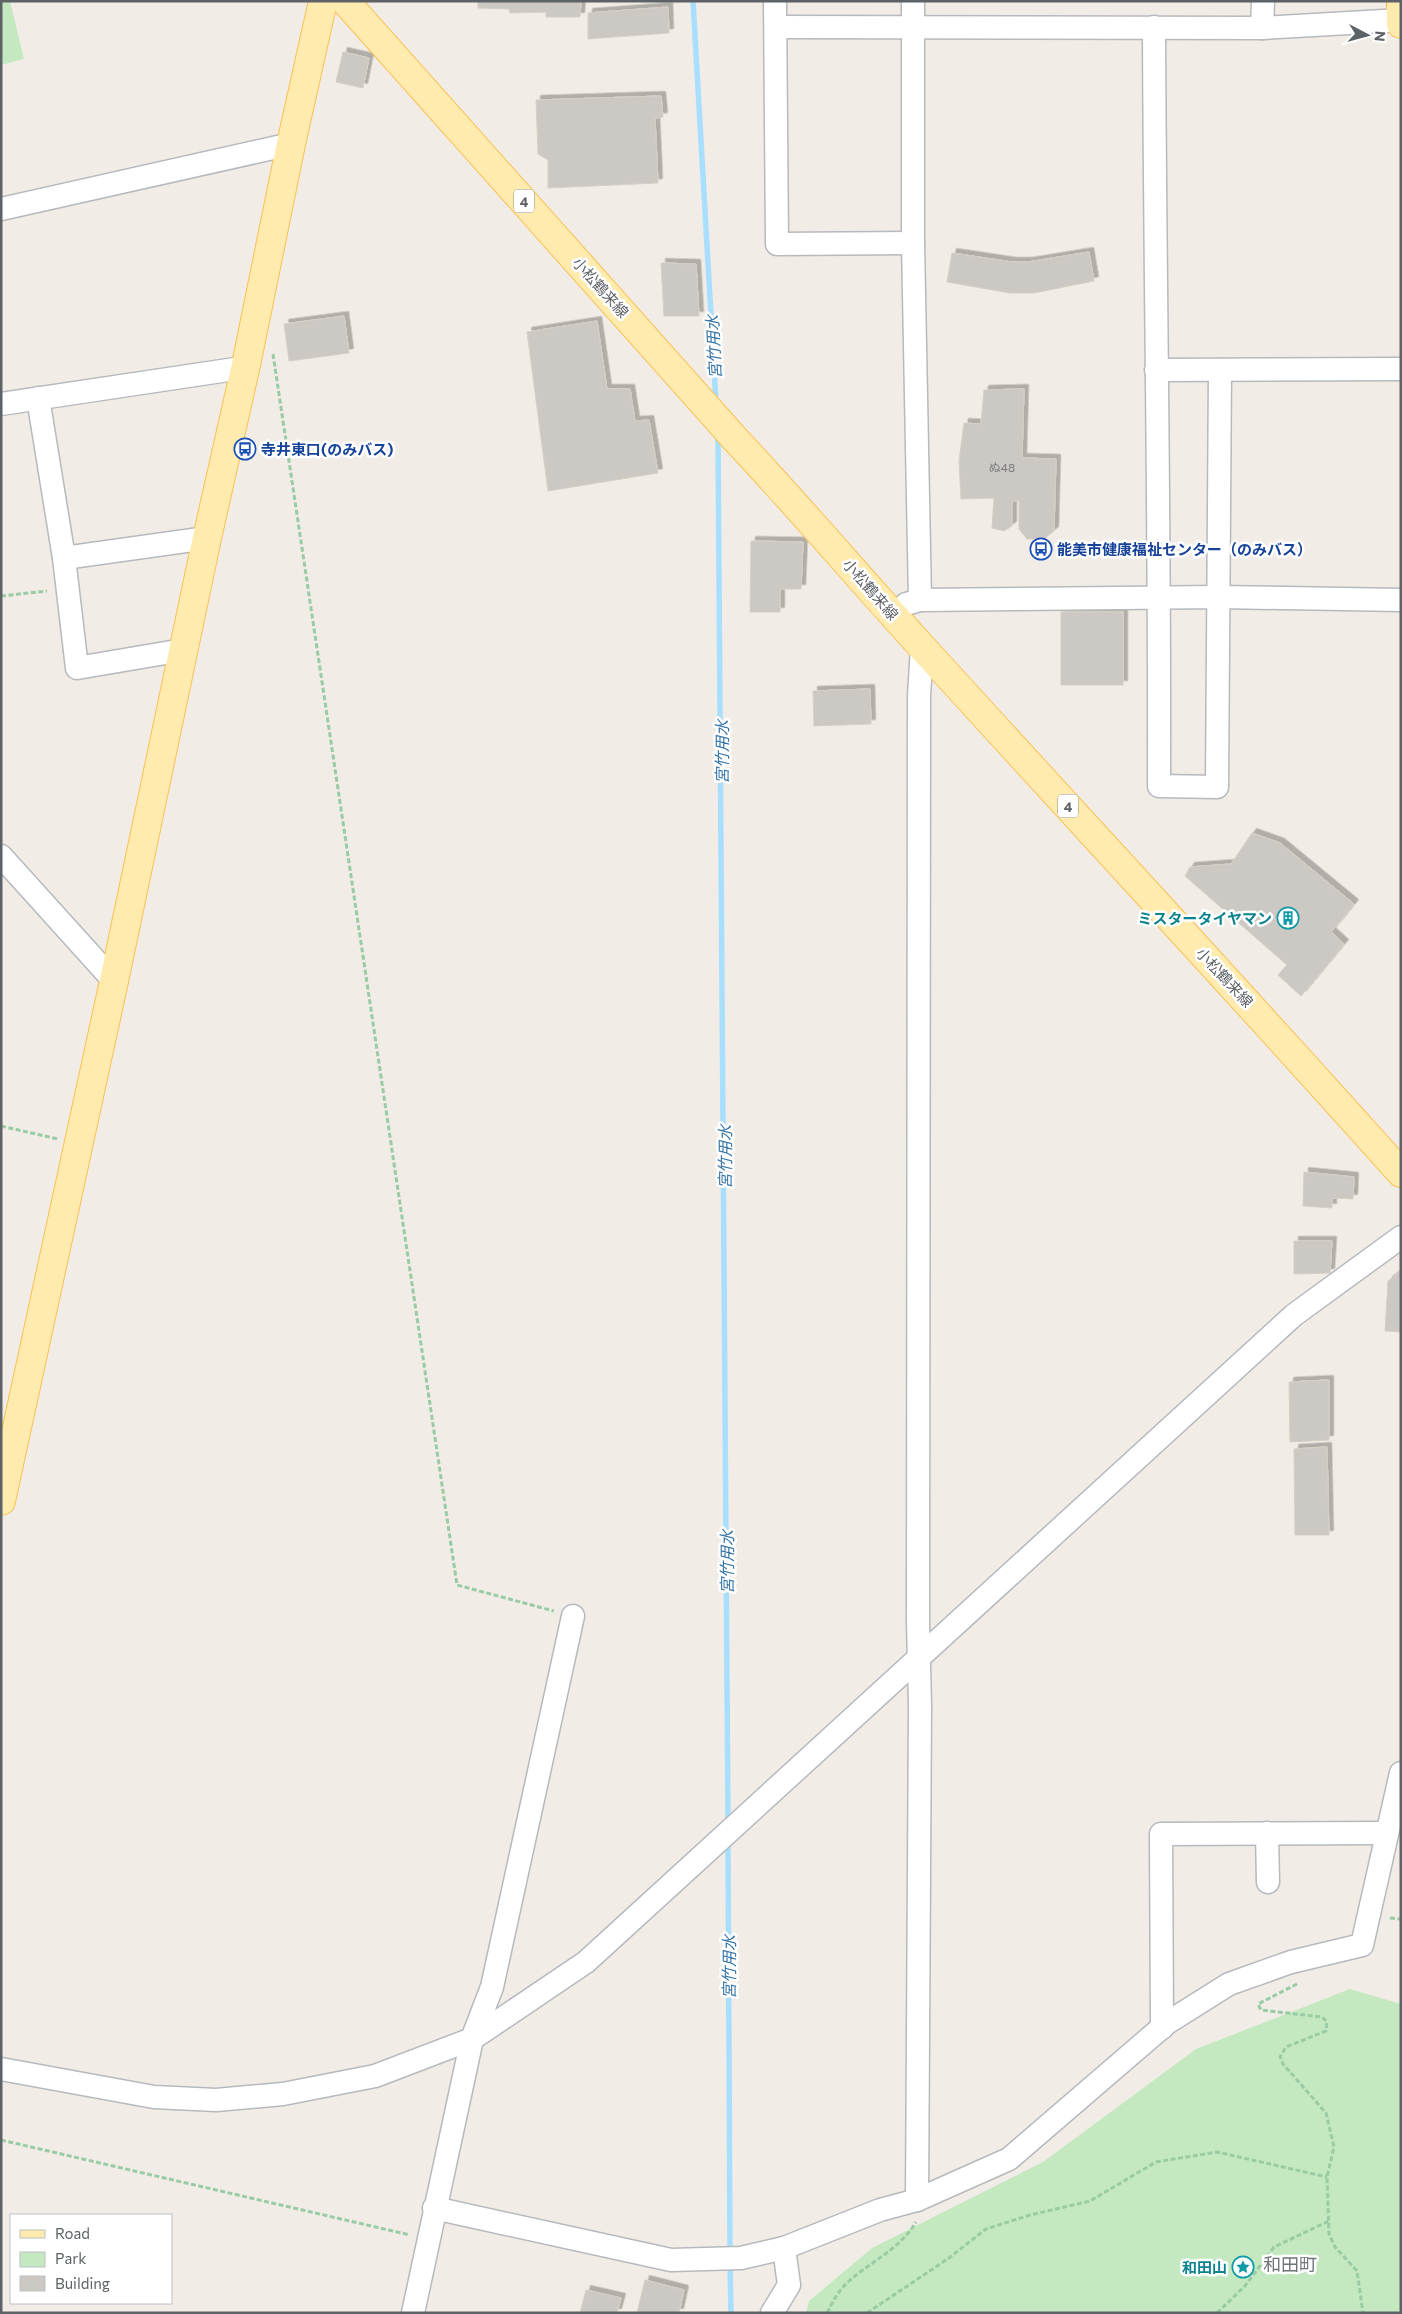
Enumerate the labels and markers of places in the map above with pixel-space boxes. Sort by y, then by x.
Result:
bus stop icon: 寺井東口(のみバス) [233,437,257,461]
place label: 寺井東口(のみバス) [261,440,393,458]
bus stop icon: 能美市健康福祉センター（のみバス） [1029,537,1053,561]
place label: 能美市健康福祉センター（のみバス） [1057,540,1312,558]
building icon: ミスタータイヤマン [1276,906,1300,930]
place label: ミスタータイヤマン [1137,909,1272,927]
place icon: 和田山 [1231,2255,1255,2279]
place label: 和田山 [1182,2258,1227,2276]

